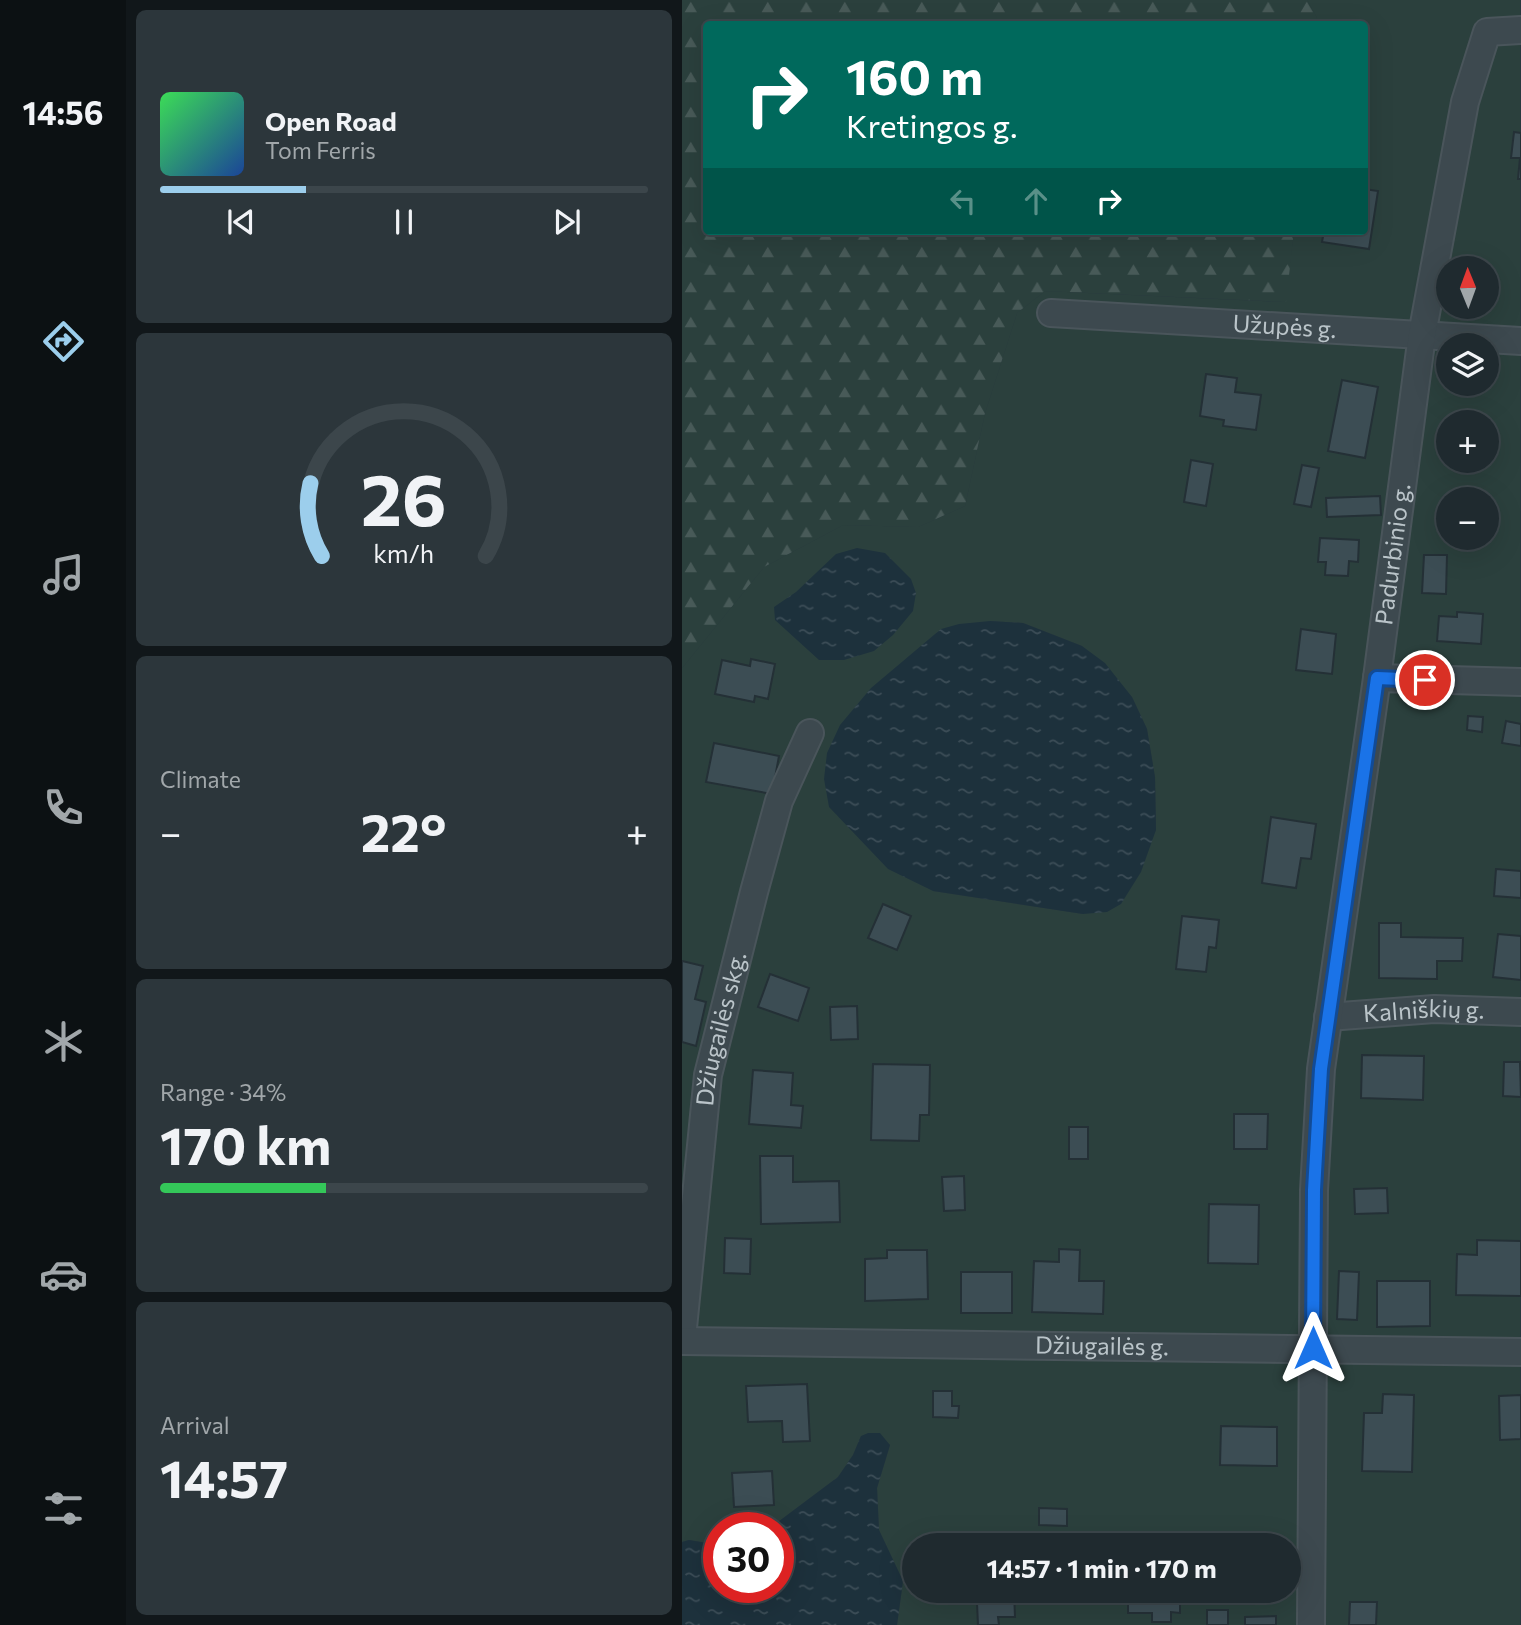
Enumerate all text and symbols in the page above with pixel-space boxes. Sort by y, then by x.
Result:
text: 160 m [846,45,983,105]
icon: right [731,49,822,140]
text: 14:56 [23,92,103,132]
text: Open Road [265,105,397,136]
text: Kretingos g. [846,105,1017,145]
text: Tom Ferris [265,136,376,164]
icon: left [944,182,982,220]
icon: ahead [1017,182,1055,220]
icon: right [1090,182,1128,220]
icon: previous [222,203,260,241]
icon: pause [385,203,423,241]
icon: next [548,203,586,241]
north arrow [1436,256,1499,318]
map controls [1436,256,1499,550]
street label: Užupės g. [1232,308,1337,343]
icon: directions [39,317,88,366]
button: layers [1436,333,1499,396]
button: + [1436,410,1499,473]
text: 26 [361,452,447,541]
street label: Padurbinio g. [1368,482,1415,627]
button: − [1436,487,1499,550]
text: km/h [374,537,434,567]
icon: music [39,550,88,599]
pin [1395,650,1455,710]
icon: arrive [1406,661,1444,699]
text: Climate [160,765,241,793]
icon: phone [39,783,88,832]
text: 22° [361,799,446,863]
text: − [160,808,182,855]
text: + [626,808,648,855]
street label: Džiugailės skg. [689,948,751,1107]
street label: Kalniškių g. [1362,993,1485,1027]
icon: climate [39,1017,88,1066]
text: Range · 34% [160,1078,286,1106]
text: 170 km [160,1112,332,1176]
icon: car [39,1250,88,1299]
position arrow [1276,1311,1350,1385]
street label: Džiugailės g. [1035,1330,1169,1360]
text: Arrival [160,1411,230,1439]
text: 14:57 [160,1445,288,1509]
icon: filters [39,1484,88,1533]
speed limit sign: 30 [703,1512,794,1603]
text: 14:57 · 1 min · 170 m [986,1552,1217,1583]

